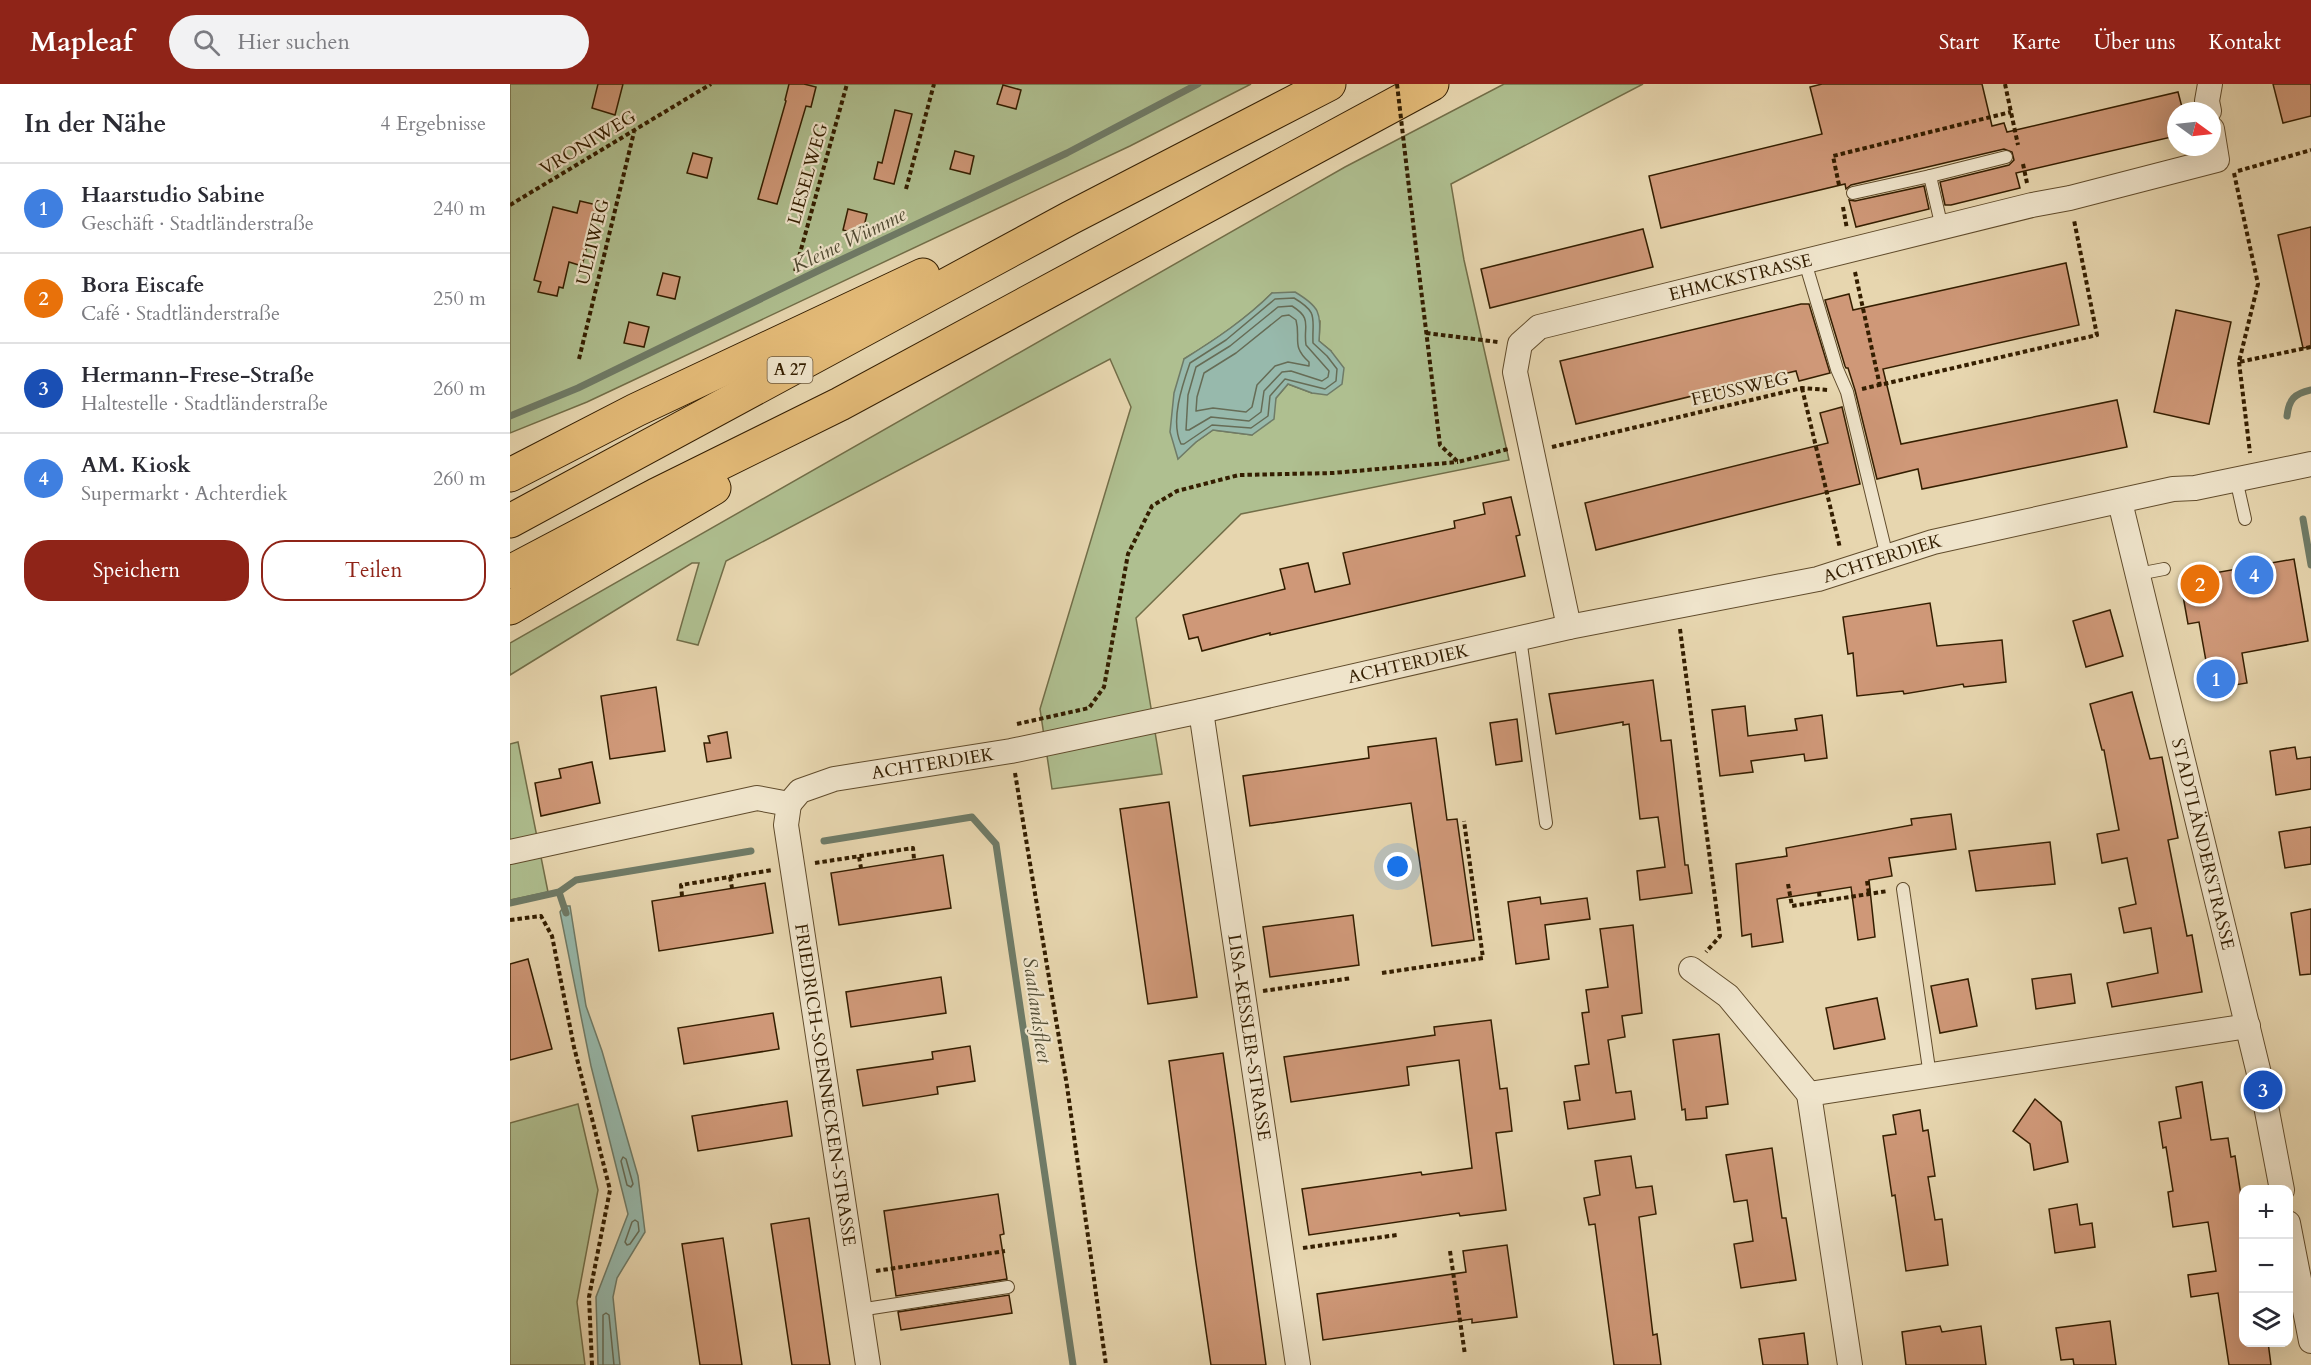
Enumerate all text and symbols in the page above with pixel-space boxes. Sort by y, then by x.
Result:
search box [169,15,589,69]
text: Mapleaf [30,23,133,61]
icon: search [190,26,223,59]
text: Hier suchen [238,27,350,57]
text: Start [1939,28,1979,57]
text: Karte [2012,28,2061,57]
text: Über uns [2094,28,2176,57]
text: Kontakt [2209,28,2281,57]
north arrow [2167,102,2221,156]
street label: VRONIWEG [535,104,641,182]
text: In der Nähe [24,106,166,141]
text: 4 Ergebnisse [380,110,486,137]
street label: LIESELWEG [782,120,834,228]
text: Haarstudio Sabine [81,180,265,210]
text: 1 [38,195,49,222]
text: 240 m [433,195,486,222]
street label: ULLIWEG [570,196,616,288]
water label: Kleine Wümme [788,201,911,279]
text: Geschäft · Stadtländerstraße [81,210,314,237]
street label: EHMCKSTRASSE [1666,247,1815,307]
text: Bora Eiscafe [81,270,204,300]
text: 2 [38,285,49,312]
text: 250 m [433,285,486,312]
text: Café · Stadtländerstraße [81,300,280,327]
road number: A 27 [768,357,812,383]
text: Hermann-Frese-Straße [81,360,314,390]
street label: FEUSSWEG [1689,366,1791,412]
text: 3 [38,375,49,402]
text: 260 m [433,375,486,402]
text: Haltestelle · Stadtländerstraße [81,390,328,417]
text: AM. Kiosk [81,450,191,480]
text: 4 [38,465,49,492]
text: 260 m [433,465,486,492]
text: Supermarkt · Achterdiek [81,480,288,507]
street label: ACHTERDIEK [1820,528,1945,589]
button: Speichern [24,540,249,601]
button: Teilen [261,540,486,601]
pin: 4 [2234,552,2274,598]
pin: 2 [2180,562,2220,606]
street label: ACHTERDIEK [1345,638,1472,690]
pin: 1 [2196,656,2236,702]
street label: STADTLÄNDERSTRASSE [2165,736,2241,952]
street label: ACHTERDIEK [870,741,996,785]
your location [1383,852,1412,881]
street label: FRIEDRICH-SOENNECKEN-STRASSE [789,922,862,1248]
street label: LISA-KESSLER-STRASSE [1222,932,1277,1142]
water label: Saatlandsfleet [1016,955,1058,1066]
pin: 3 [2244,1068,2282,1112]
map controls [2239,1185,2293,1347]
button: + [2239,1185,2293,1239]
button: − [2239,1239,2293,1293]
button: layers [2239,1293,2293,1347]

